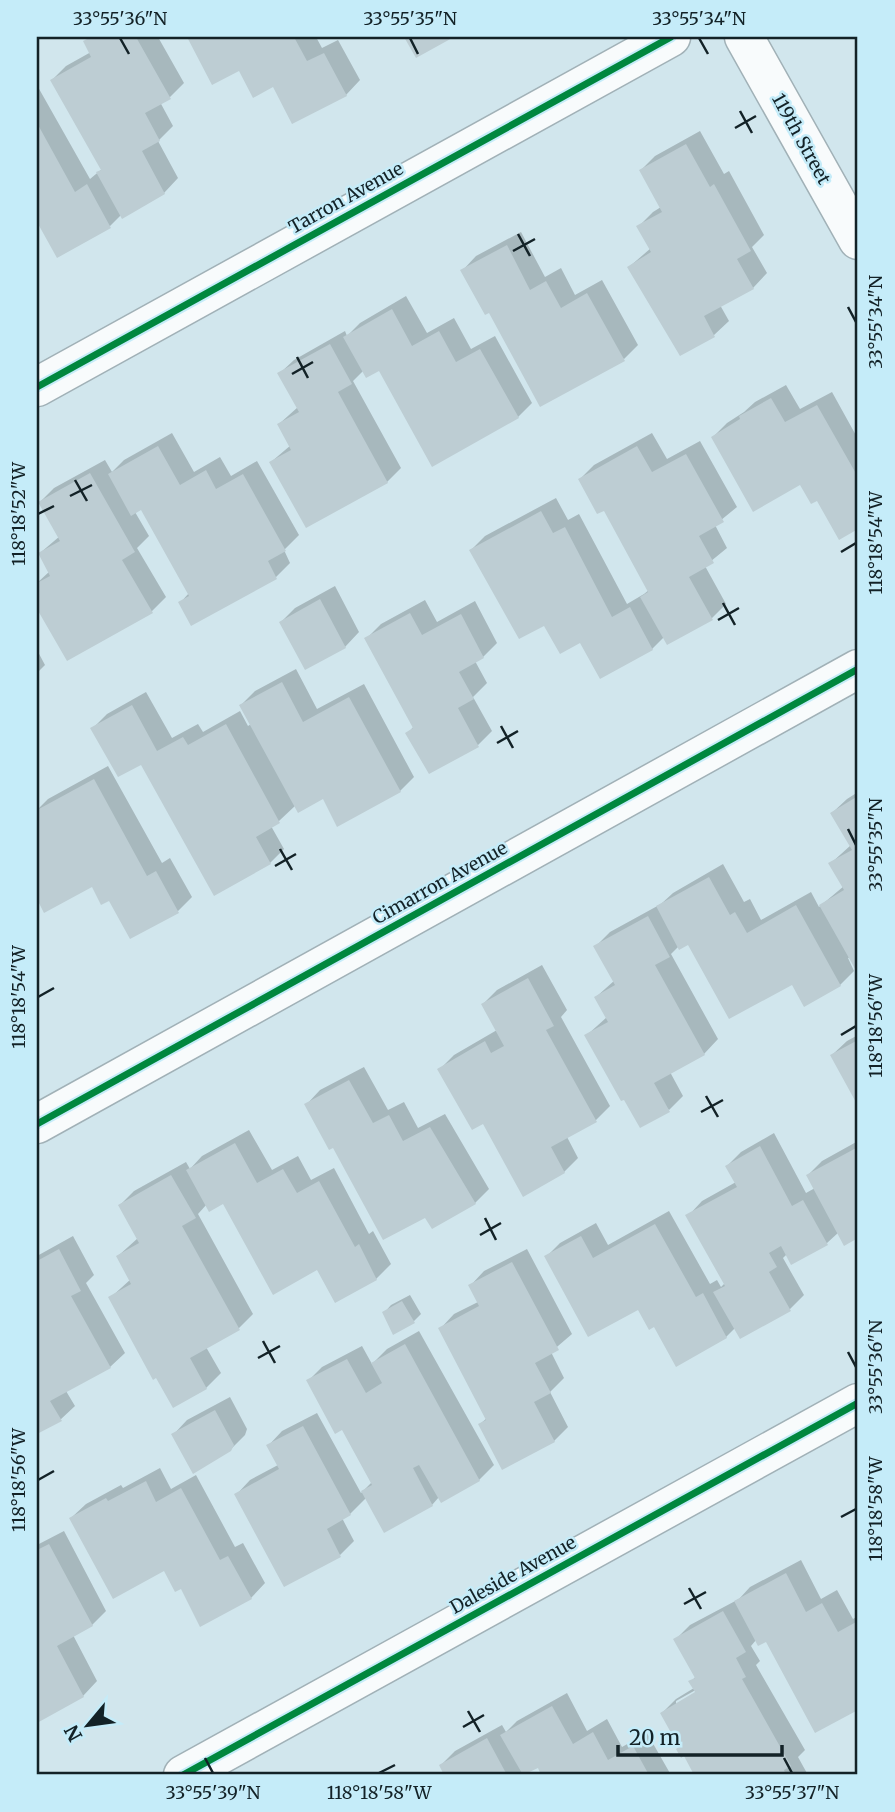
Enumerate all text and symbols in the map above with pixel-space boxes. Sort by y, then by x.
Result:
text: 33°55'36"N [73,7,167,30]
text: 33°55'35"N [363,7,457,30]
text: 33°55'34"N [652,7,746,30]
street label: 119th Street [767,89,836,188]
street label: Tarron Avenue [284,157,407,239]
text: 33°55'34"N [864,275,887,369]
text: 118°18'52"W [7,461,30,566]
text: 118°18'54"W [864,490,887,595]
text: 33°55'35"N [864,798,887,892]
street label: Cimarron Avenue [368,836,511,929]
text: 118°18'54"W [7,944,30,1049]
text: 118°18'56"W [864,973,887,1078]
text: 33°55'36"N [864,1320,887,1414]
text: 118°18'56"W [7,1427,30,1532]
text: 118°18'58"W [864,1456,887,1561]
street label: Daleside Avenue [446,1530,580,1619]
north arrow [52,1689,122,1759]
scale bar [618,1714,783,1758]
text: N [59,1721,87,1746]
text: 20 m [629,1724,681,1751]
text: 33°55'39"N [166,1781,261,1804]
text: 118°18'58"W [327,1781,432,1804]
text: 33°55'37"N [745,1781,839,1804]

